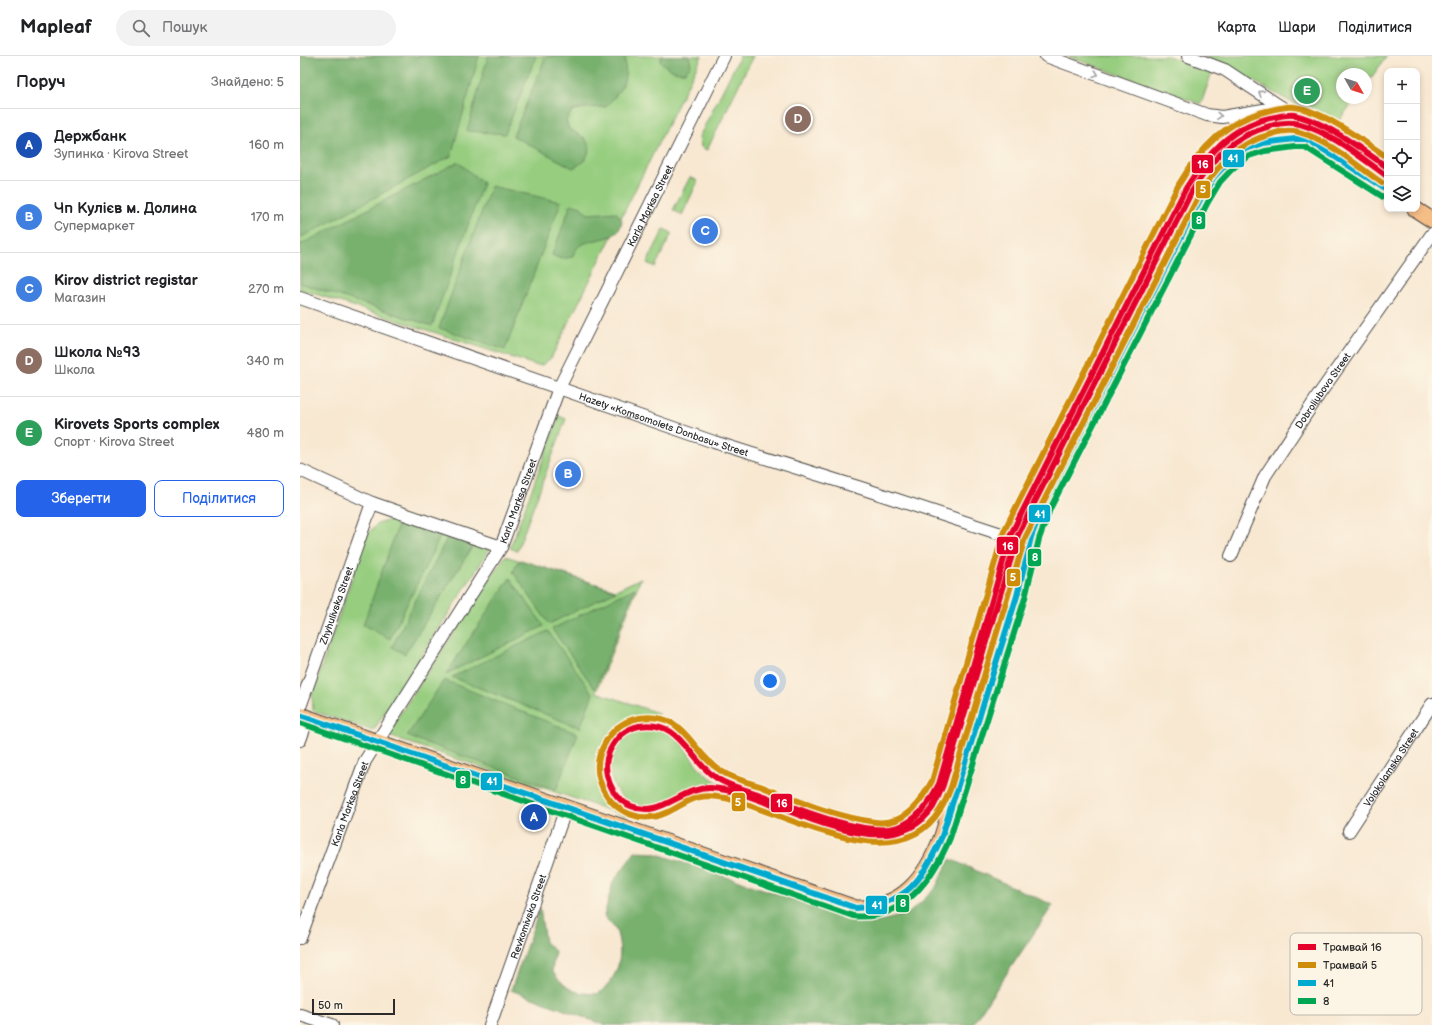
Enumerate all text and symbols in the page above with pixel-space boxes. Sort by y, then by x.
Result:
search box [116,10,396,46]
text: Mapleaf [20,16,92,39]
icon: search [130,17,152,39]
text: Пошук [162,18,207,37]
text: Карта [1217,19,1256,36]
text: Шари [1278,19,1316,36]
text: Поділитися [1338,19,1412,36]
north arrow [1336,68,1372,104]
map controls [1384,68,1420,212]
button: + [1384,68,1420,104]
one-way arrow [1092,69,1099,78]
text: Поруч [16,72,66,92]
text: Знайдено: 5 [211,74,284,90]
pin: E [1294,76,1320,106]
one-way arrow [1258,91,1265,98]
pin: D [785,104,811,134]
button: − [1384,104,1420,140]
one-way arrow [1215,111,1222,120]
text: Держбанк [54,127,126,146]
text: A [25,137,33,153]
text: 160 m [249,137,284,153]
button: locate [1384,140,1420,176]
text: Зупинка · Kirova Street [54,146,188,162]
line badge: 41 [1222,149,1245,168]
text: 41 [1228,152,1238,165]
line badge: 16 [1191,154,1214,174]
text: 16 [1197,158,1209,171]
street label: Karla Marksa Street [625,163,676,249]
button: layers [1384,176,1420,212]
line badge: 5 [1195,180,1211,199]
text: 5 [1200,183,1207,196]
text: Чп Кулієв м. Долина [54,199,197,218]
text: B [24,209,34,225]
text: 170 m [251,209,284,225]
line badge: 8 [1191,211,1206,230]
text: 8 [1196,214,1203,227]
pin: C [692,216,718,246]
text: Супермаркет [54,218,135,234]
text: Kirov district registar [54,271,198,290]
text: C [24,281,34,297]
text: 270 m [248,281,284,297]
text: Магазин [54,290,106,306]
text: Школа №93 [54,343,140,362]
street label: Dobroliubova Street [1293,351,1353,431]
text: D [24,353,34,369]
text: 340 m [246,353,284,369]
text: Школа [54,362,95,378]
street label: Hazety «Komsomolets Donbasu» Street [577,390,750,459]
text: Kirovets Sports complex [54,415,219,434]
text: E [25,425,33,441]
text: 480 m [247,425,284,441]
text: Спорт · Kirova Street [54,434,174,450]
street label: Karla Marksa Street [498,457,540,546]
pin: B [555,459,581,489]
button: Зберегти [16,480,146,517]
button: Поділитися [154,480,284,517]
line badge: 41 [1028,504,1051,523]
text: 41 [1035,508,1045,521]
line badge: 16 [996,536,1019,555]
text: 16 [1002,540,1014,553]
line badge: 8 [1027,548,1042,567]
text: 8 [1032,551,1039,564]
street label: Zhyhulivska Street [317,565,356,647]
line badge: 5 [1006,568,1021,587]
text: 5 [1010,571,1017,584]
your location [760,671,780,691]
street label: Volokolamska Street [1362,727,1421,809]
street label: Karla Marksa Street [329,760,371,848]
line badge: 8 [455,770,471,789]
line badge: 41 [480,772,503,791]
text: 8 [460,774,467,787]
text: 41 [487,775,497,788]
line badge: 5 [731,792,746,812]
line badge: 16 [770,793,793,813]
text: 5 [735,796,742,809]
text: 16 [776,797,788,810]
pin: A [521,802,547,832]
street label: Revkomivska Street [509,873,549,961]
line badge: 8 [895,894,910,913]
line badge: 41 [865,895,888,915]
text: 8 [900,897,907,910]
text: 41 [872,899,882,912]
legend [1290,933,1422,1015]
text: Трамвай 16 [1323,941,1382,954]
text: Трамвай 5 [1323,959,1377,972]
text: 41 [1323,977,1334,990]
text: 8 [1323,995,1329,1008]
scale bar [312,997,395,1016]
text: 50 m [318,999,343,1012]

